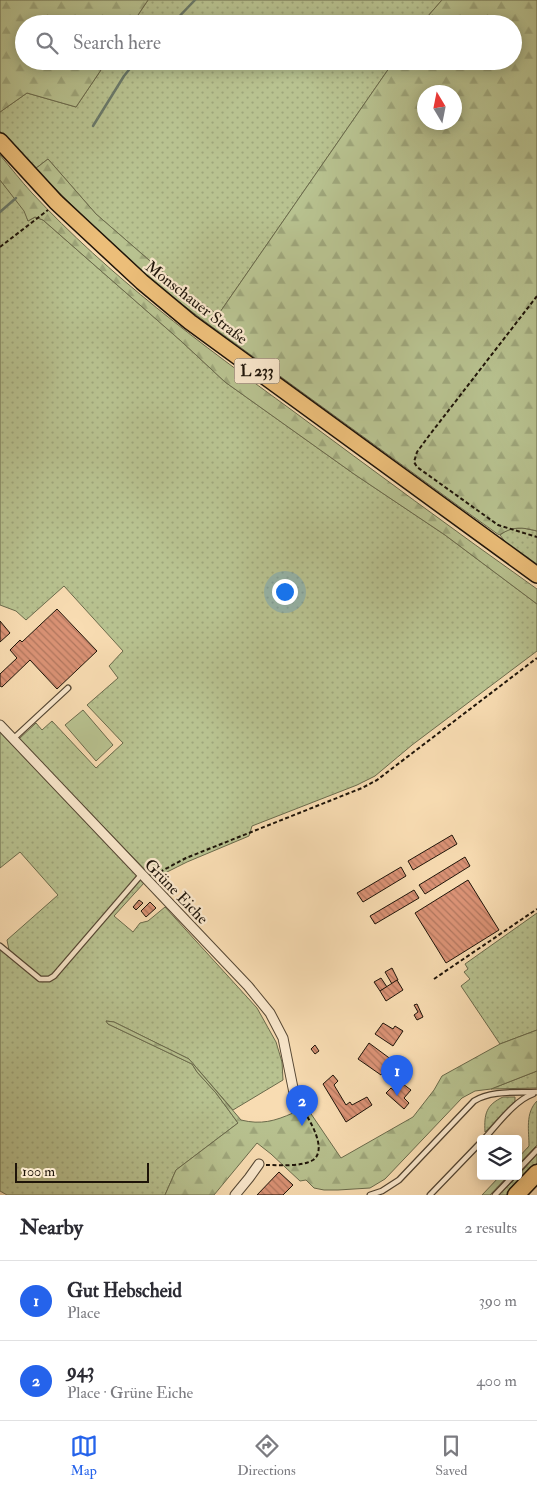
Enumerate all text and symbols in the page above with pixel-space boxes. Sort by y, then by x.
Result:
search box [15,15,522,70]
icon: search [33,29,61,57]
text: Search here [73,31,161,55]
north arrow [417,85,462,130]
street label: Monschauer Straße [141,257,252,349]
road number: L 233 [234,358,280,384]
your location [272,579,298,605]
street label: Grüne Eiche [140,855,213,929]
pin: 1 [381,1055,413,1096]
pin: 2 [286,1085,318,1126]
map controls [477,1135,522,1180]
button: layers [477,1135,522,1180]
scale bar [15,1160,149,1183]
text: 100 m [22,1163,55,1180]
text: Nearby [20,1214,83,1241]
text: 2 results [464,1218,517,1238]
text: Gut Hebscheid [67,1279,182,1303]
text: 1 [33,1291,39,1311]
text: 390 m [479,1291,517,1311]
text: Place [67,1303,100,1323]
text: 943 [67,1359,94,1383]
text: 2 [32,1371,40,1391]
text: 400 m [476,1371,517,1391]
text: Place · Grüne Eiche [67,1383,193,1403]
tab: Map [70,1432,98,1479]
tab: Directions [237,1432,296,1479]
tab: Saved [435,1432,467,1479]

